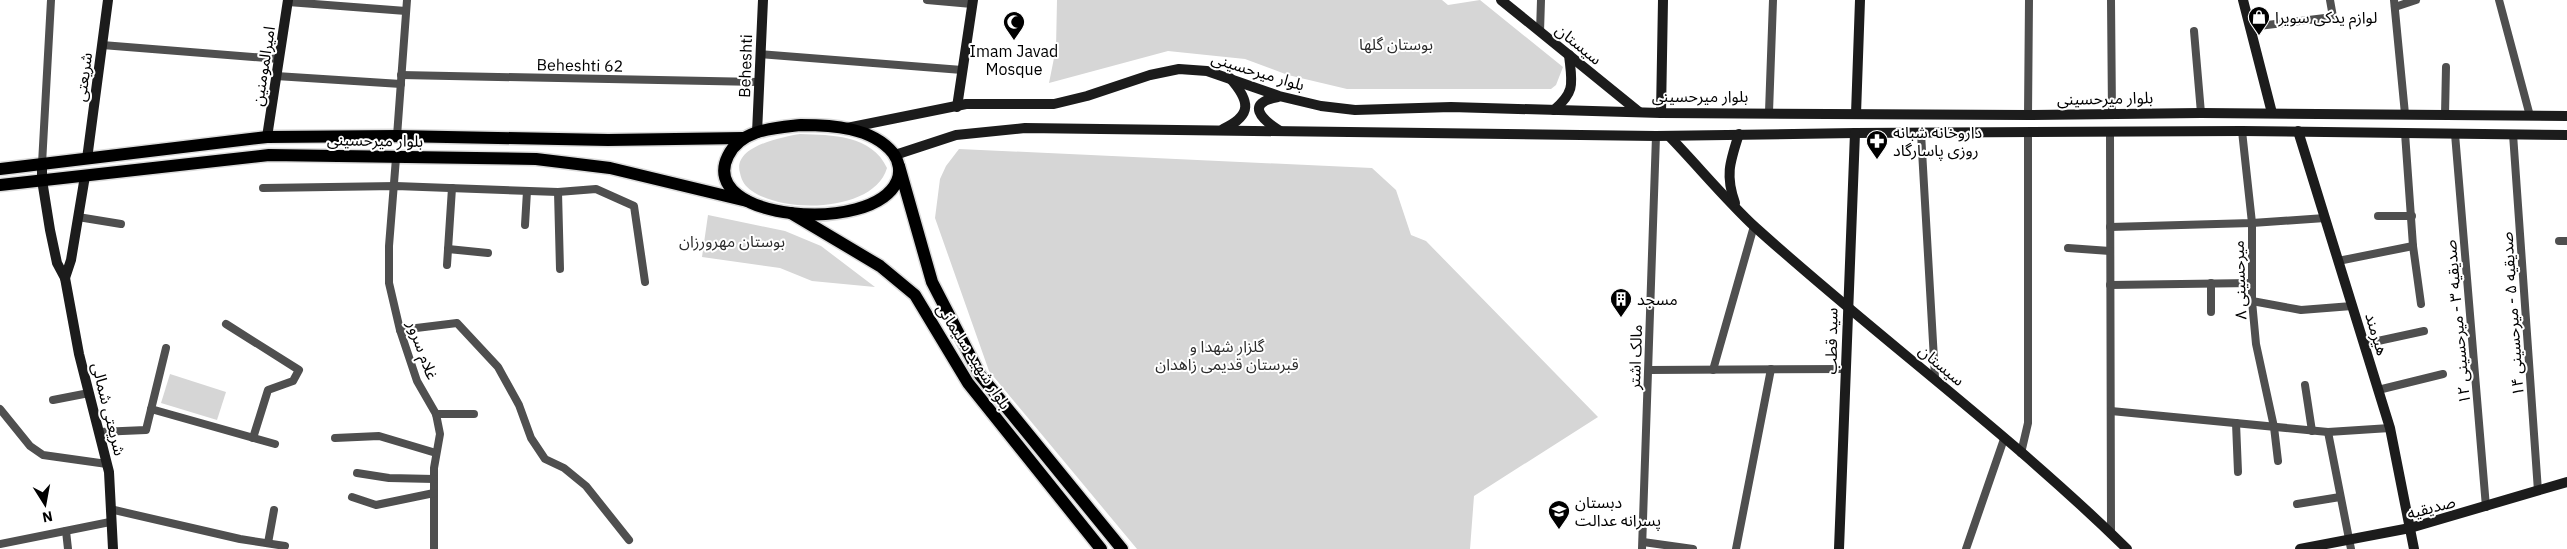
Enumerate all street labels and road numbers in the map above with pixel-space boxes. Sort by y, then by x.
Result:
street label: سیستان [1552,19,1606,69]
street label: امیرالمومنین [247,25,279,107]
street label: Beheshti [734,34,756,98]
street label: بلوار میرحسینی [1209,47,1307,95]
street label: شریعتی [70,51,96,103]
street label: Beheshti 62 [537,54,623,76]
street label: بلوار میرحسینی [1652,86,1748,106]
street label: بلوار میرحسینی [2057,87,2153,109]
street label: بلوار میرحسینی [327,129,423,151]
street label: صدیقیه ۵ - میرحسینی ۱۴ [2496,231,2528,397]
street label: صدیقیه ۳ - میرحسینی ۱۲ [2440,239,2474,405]
street label: میرحسینی ۸ [2228,240,2250,320]
street label: بلوار شهید سلیمانی [932,299,1016,413]
street label: سید قطب [1820,307,1842,375]
street label: هیرمند [2361,310,2393,358]
street label: غلام سرور [400,317,443,383]
street label: مالک اشتر [1624,324,1646,391]
street label: سیستان [1915,340,1969,390]
street label: شریعتی شمالی [88,360,130,458]
street label: صدیقیه [2405,491,2457,523]

